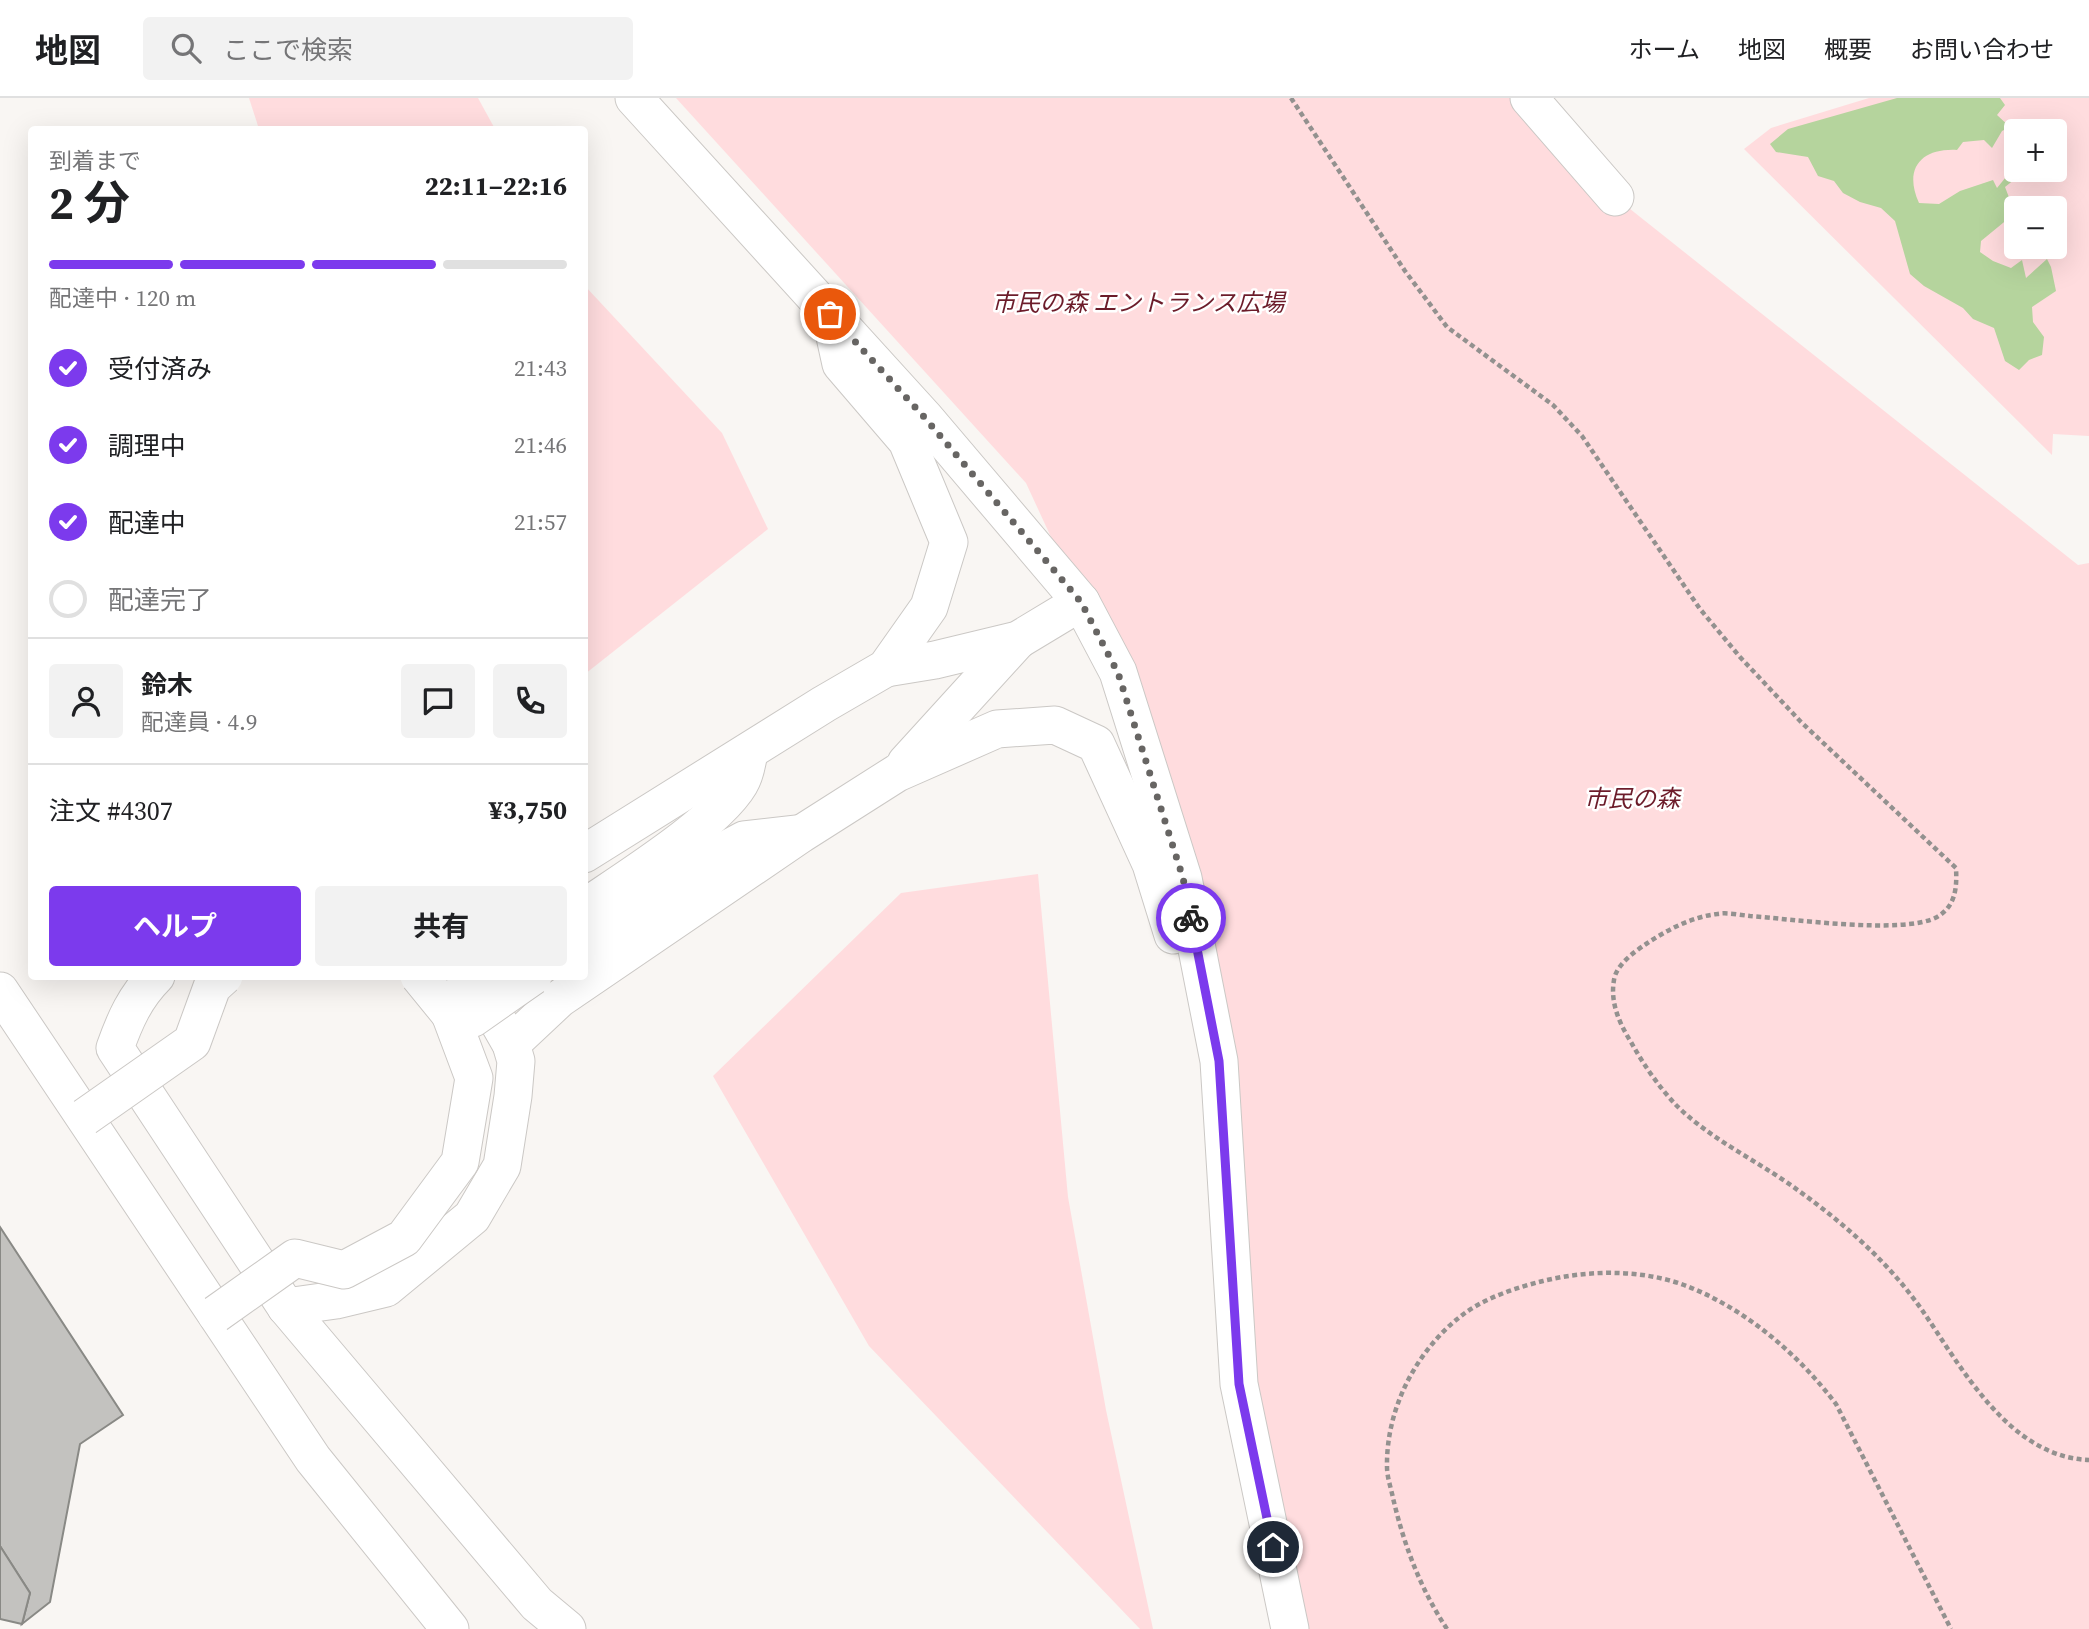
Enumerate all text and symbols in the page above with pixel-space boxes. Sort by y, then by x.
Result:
search box [143,17,633,80]
text: 地図 [35,28,101,73]
icon: search [167,29,205,67]
text: ここで検索 [223,32,353,68]
text: ホーム [1629,33,1700,66]
text: 地図 [1738,33,1786,66]
text: 概要 [1824,33,1872,66]
text: お問い合わせ [1910,33,2054,66]
map controls [2004,119,2067,259]
button: + [2004,119,2067,182]
text: 到着まで [49,145,141,177]
text: 22:11–22:16 [425,168,567,204]
text: 2 分 [49,171,130,234]
button: − [2004,196,2067,259]
text: 配達中 · 120 m [49,282,196,314]
pin [800,284,860,344]
park label: 市民の森 エントランス広場 [991,286,1288,319]
icon: bag [811,295,849,333]
icon: check [49,349,87,387]
text: 受付済み [108,351,212,387]
text: 21:43 [514,352,567,384]
icon: check [49,426,87,464]
text: 調理中 [108,428,186,464]
text: 21:46 [514,429,567,461]
icon: check [49,503,87,541]
text: 配達中 [108,505,186,541]
text: 21:57 [514,506,567,538]
text: 配達完了 [108,582,212,618]
button: person [49,664,123,738]
button: chat [401,664,475,738]
button: phone [493,664,567,738]
text: 鈴木 [141,667,193,703]
text: 配達員 · 4.9 [141,706,258,738]
park label: 市民の森 [1584,782,1682,815]
text: ¥3,750 [489,792,567,828]
text: 注文 #4307 [49,793,173,829]
courier [1156,883,1226,953]
button: ヘルプ [49,886,301,966]
button: 共有 [315,886,567,966]
icon: bike [1172,899,1210,937]
pin [1243,1517,1303,1577]
icon: home [1254,1528,1292,1566]

